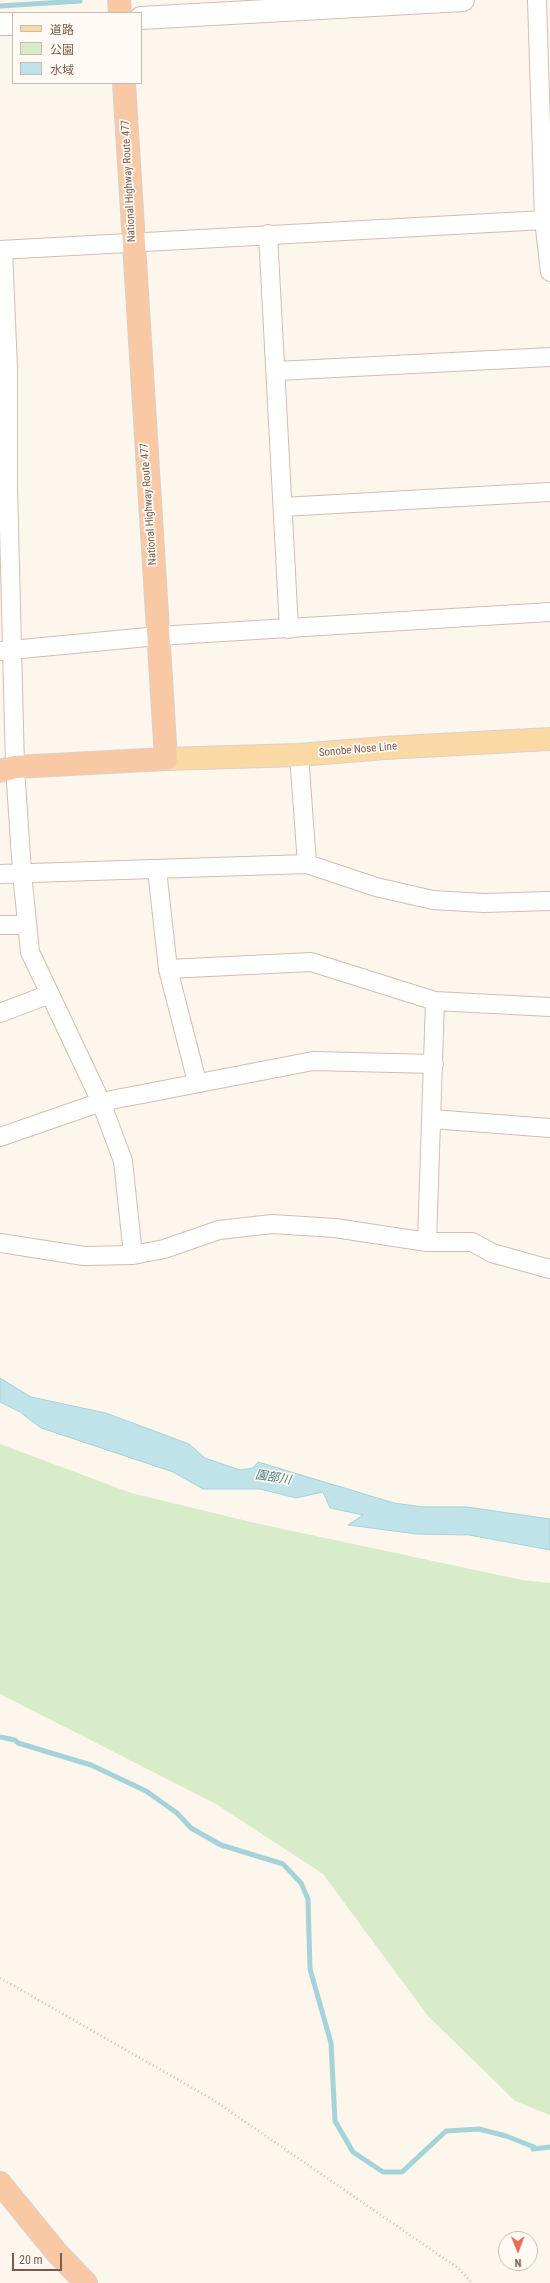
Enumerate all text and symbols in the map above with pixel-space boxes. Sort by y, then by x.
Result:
legend [12,12,142,84]
text: 道路 [50,23,74,37]
text: 公園 [50,43,74,57]
text: 水域 [50,63,74,77]
street label: National Highway Route 477 [119,120,139,242]
street label: National Highway Route 477 [138,442,160,566]
street label: Sonobe Nose Line [318,740,398,760]
water label: 園部川 [254,1468,292,1488]
north arrow [498,2231,538,2271]
scale bar [14,2245,64,2271]
text: 20 m [19,2253,43,2267]
text: N [515,2256,522,2269]

